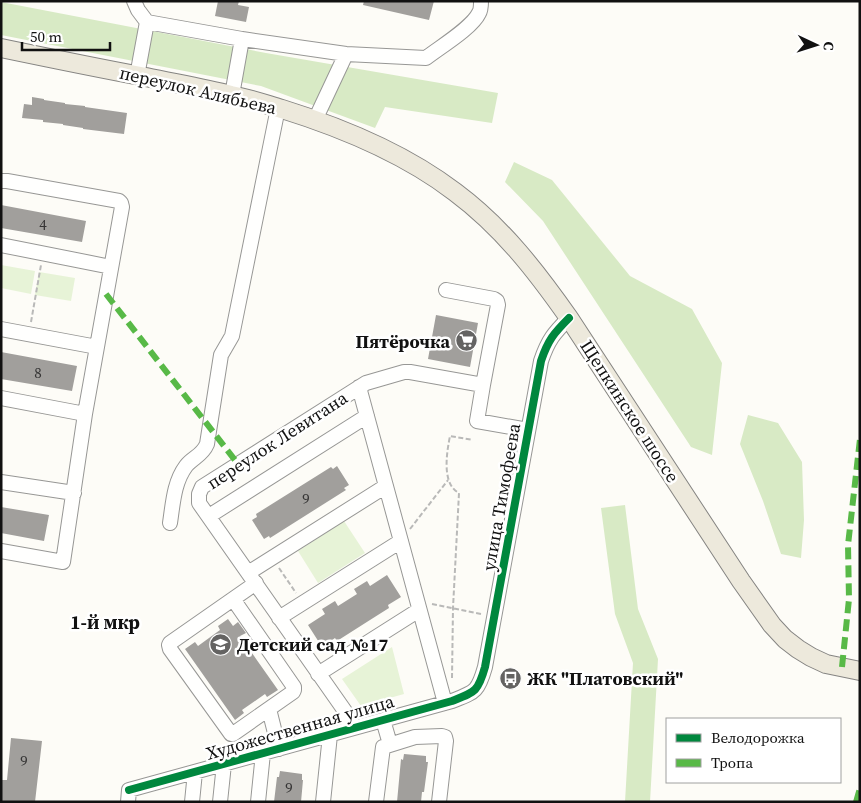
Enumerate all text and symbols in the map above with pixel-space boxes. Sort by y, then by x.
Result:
scale bar [22,20,110,52]
north arrow [791,20,841,70]
text: 50 m [30,26,62,47]
text: С [819,41,839,51]
street label: переулок Алябьева [117,60,280,120]
house number: 4 [39,214,47,235]
place label: Пятёрочка [355,329,450,354]
supermarket icon: Пятёрочка [454,329,478,353]
street label: Щепкинское шоссе [574,335,686,487]
house number: 8 [34,362,42,383]
street label: переулок Левитана [202,385,353,495]
street label: улица Тимофеева [476,420,526,573]
house number: 9 [302,488,310,509]
district label: 1-й мкр [70,609,140,635]
school or university icon: Детский сад №17 [209,632,233,656]
place label: Детский сад №17 [237,632,388,657]
bus stop icon: ЖК "Платовский" [499,666,523,690]
place label: ЖК "Платовский" [527,666,683,691]
street label: Художественная улица [203,688,398,766]
legend [666,718,841,783]
text: Велодорожка [711,727,805,748]
house number: 9 [20,750,28,771]
text: Тропа [711,752,753,773]
house number: 9 [285,777,293,798]

